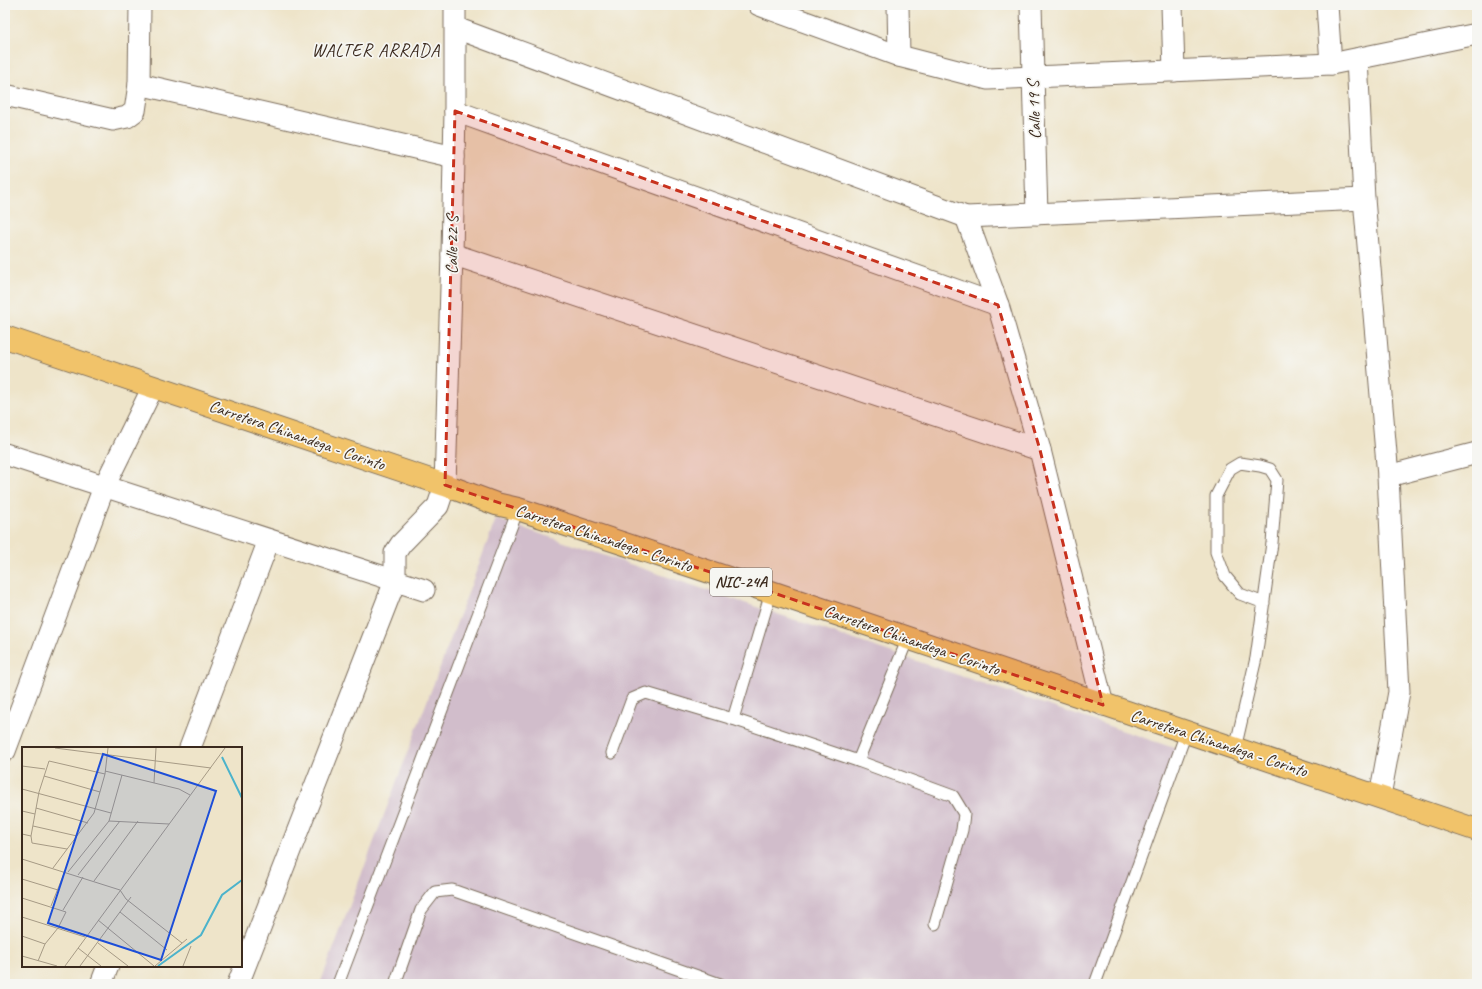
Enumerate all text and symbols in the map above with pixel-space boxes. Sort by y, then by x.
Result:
district label: WALTER ARRADA [312,39,440,61]
street label: Calle 19 S [1022,77,1046,140]
street label: Calle 22 S [441,212,463,274]
street label: Carretera Chinandega - Corinto [206,395,389,475]
street label: Carretera Chinandega - Corinto [513,499,696,577]
road number: NIC-24A [710,568,772,596]
street label: Carretera Chinandega - Corinto [821,600,1004,680]
street label: Carretera Chinandega - Corinto [1128,704,1311,782]
inset map [22,747,242,967]

